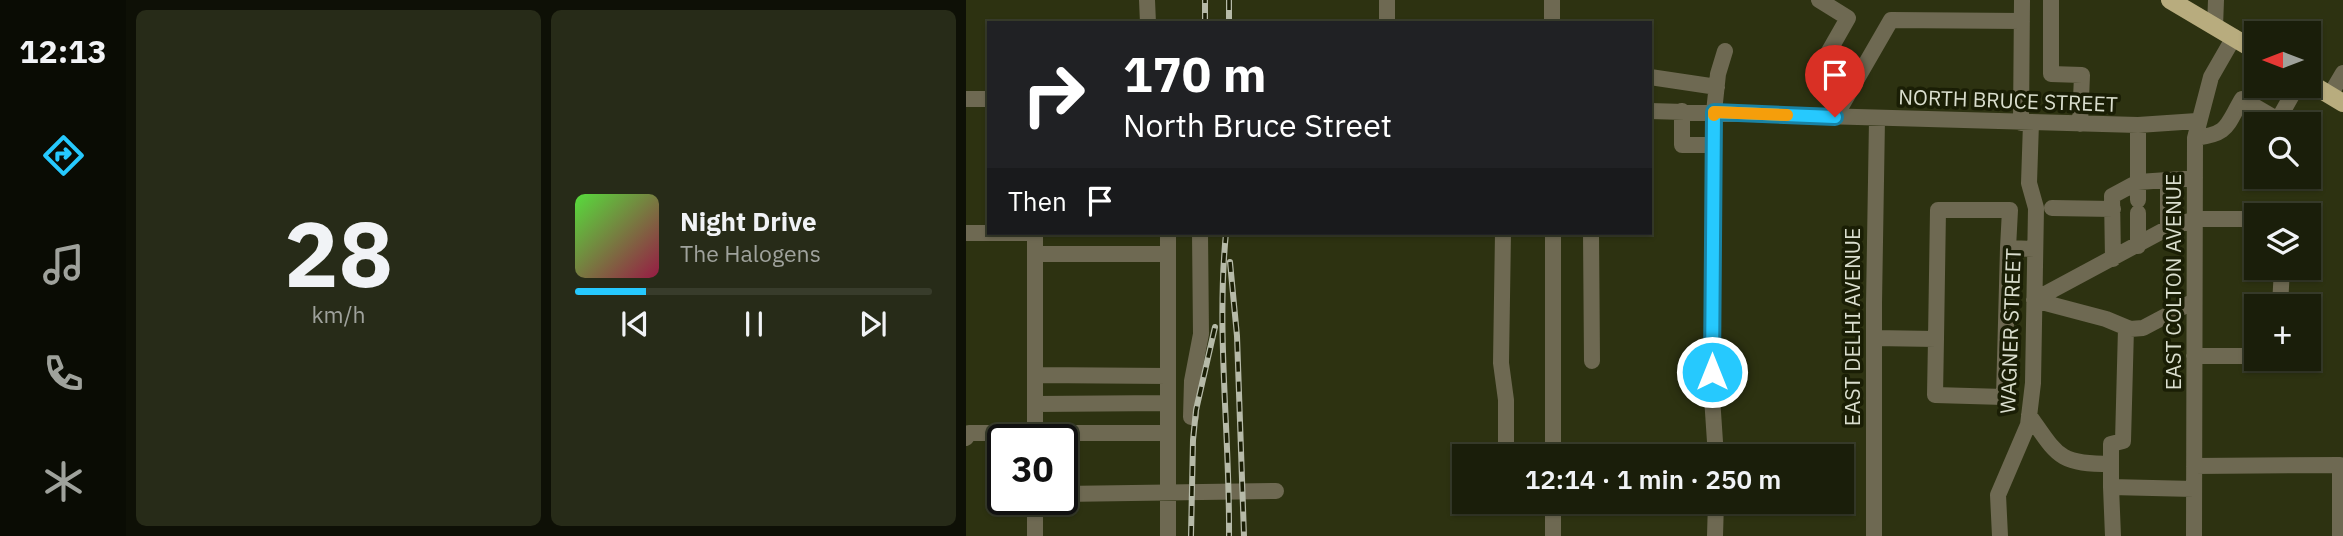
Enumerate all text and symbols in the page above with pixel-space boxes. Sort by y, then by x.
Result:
north arrow [2244,21,2320,98]
map controls [2244,21,2321,371]
text: 12:13 [19,30,107,72]
text: 170 m [1123,42,1267,105]
pin [1805,45,1865,117]
icon: right [1008,49,1099,140]
icon: arrive [1816,56,1854,94]
street label: NORTH BRUCE STREET [1898,82,2118,118]
text: North Bruce Street [1123,104,1392,146]
button: search [2244,112,2321,189]
icon: directions [39,131,88,180]
street label: EAST COLTON AVENUE [2159,174,2187,390]
icon: arrive [1081,182,1119,220]
text: Then [1008,184,1067,218]
text: 28 [284,194,393,312]
button: layers [2244,203,2321,280]
text: Night Drive [680,204,817,238]
street label: EAST DELHI AVENUE [1838,228,1866,426]
text: The Halogens [680,238,821,268]
icon: music [39,240,88,289]
street label: WAGNER STREET [1993,248,2027,414]
button: + [2244,294,2321,371]
text: km/h [311,299,366,329]
icon: previous [616,305,654,343]
icon: pause [735,305,773,343]
icon: next [854,305,892,343]
position arrow [1675,335,1749,409]
icon: phone [39,349,88,398]
speed limit sign: 30 [987,424,1078,515]
icon: climate [39,457,88,506]
text: 12:14 · 1 min · 250 m [1525,462,1781,496]

